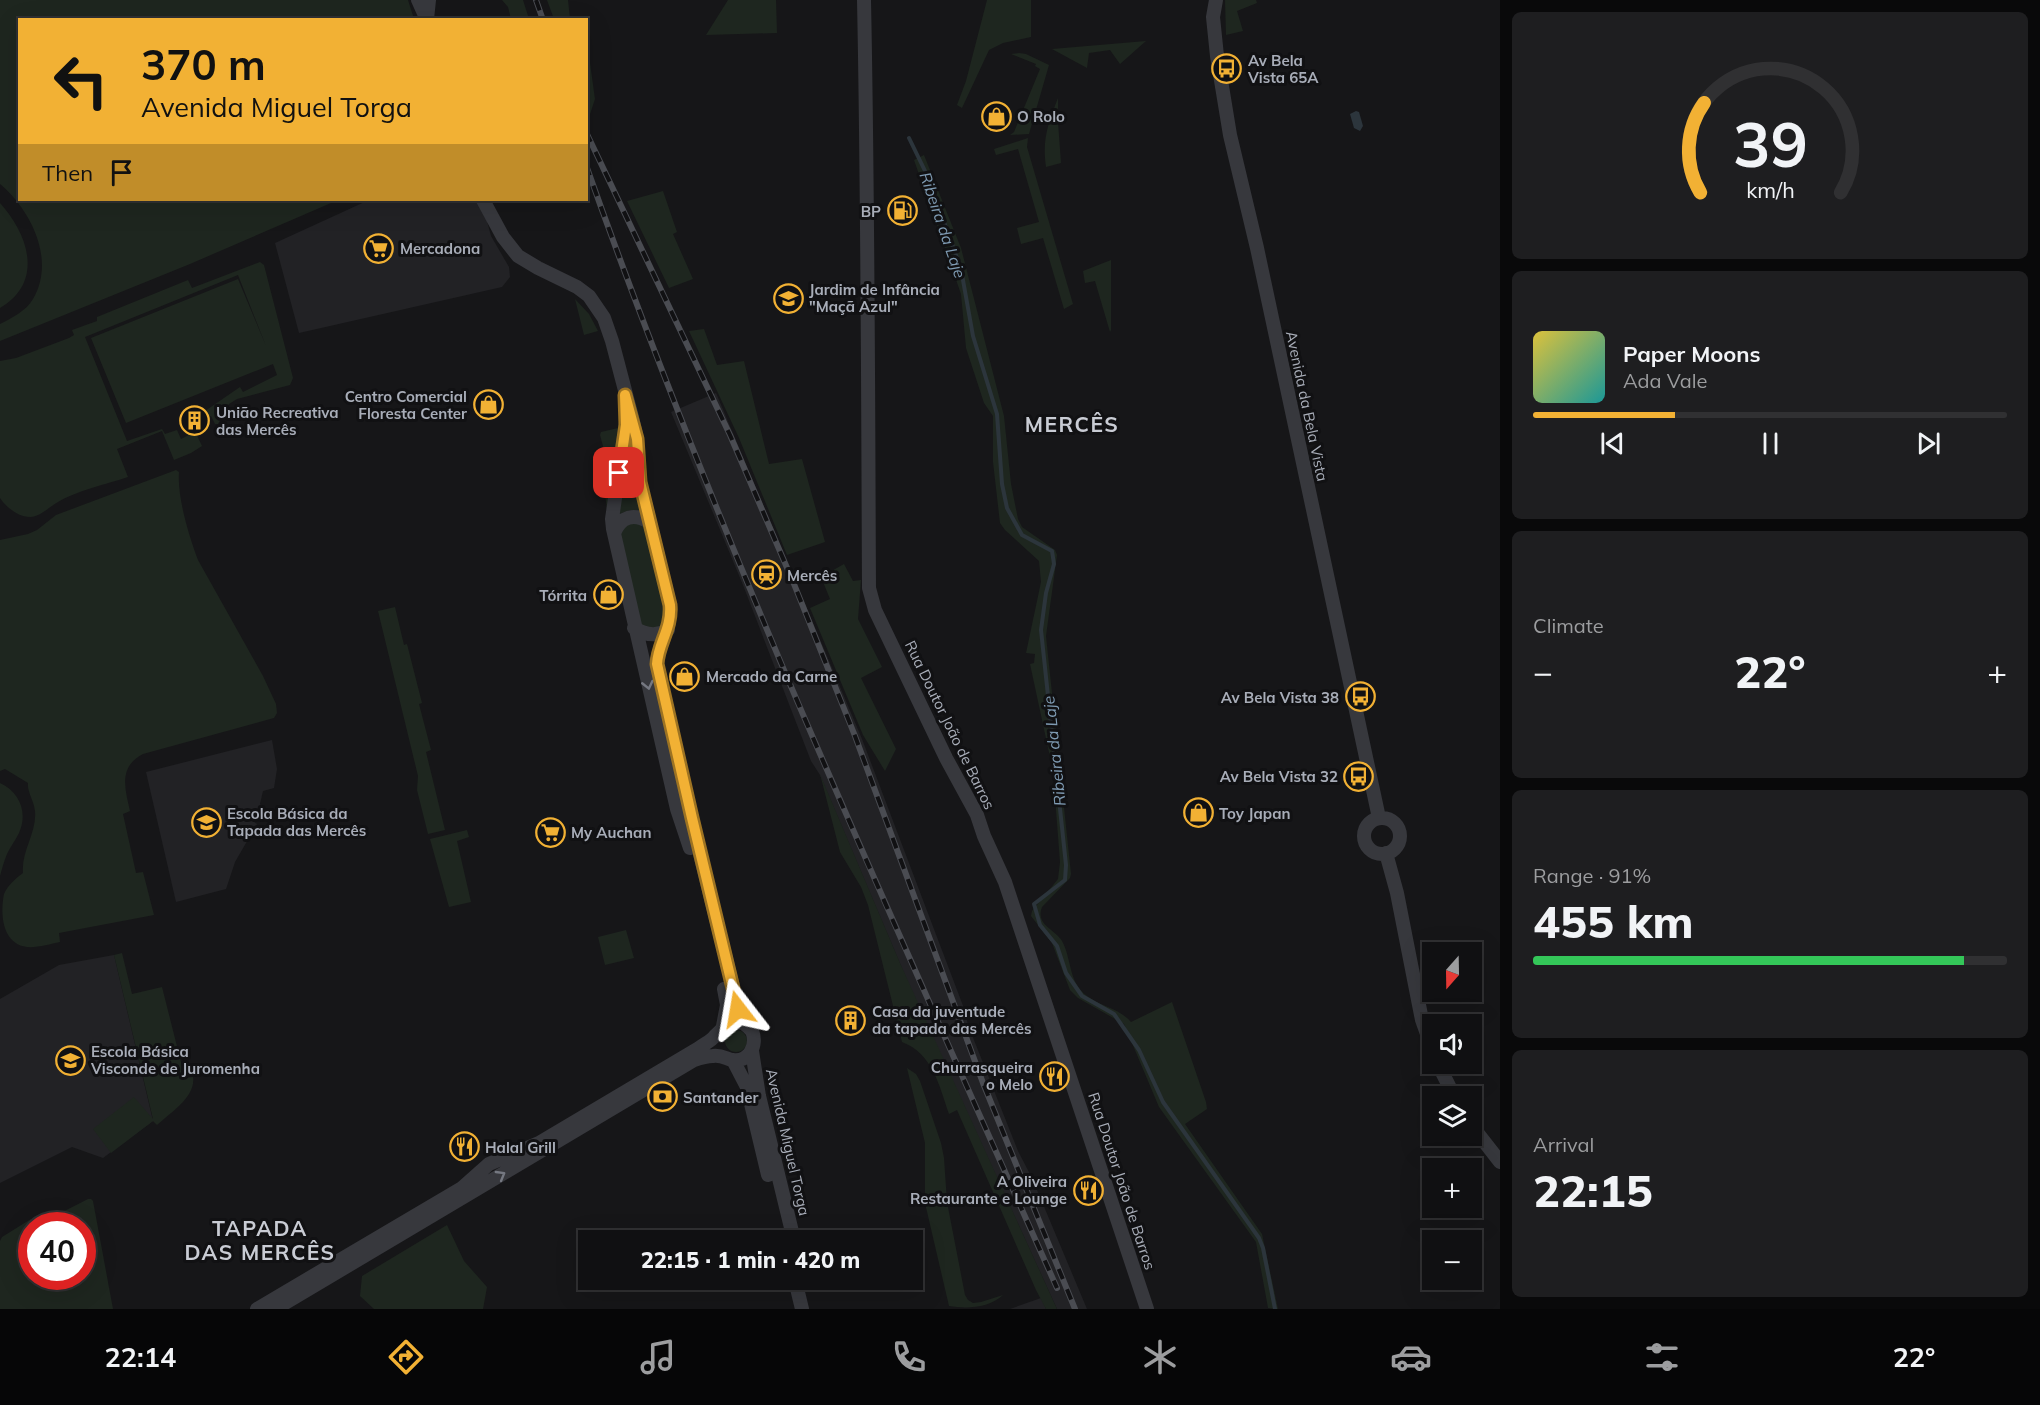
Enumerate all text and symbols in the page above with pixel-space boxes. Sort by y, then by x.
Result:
text: 370 m [141,38,266,91]
icon: left [42,42,120,120]
place label: Av Bela Vista 65A [1247,51,1319,87]
bus stop icon: Av Bela Vista 65A [1211,53,1243,85]
text: Avenida Miguel Torga [141,90,412,124]
shop icon: O Rolo [980,100,1012,132]
text: 39 [1733,104,1807,183]
place label: O Rolo [1017,107,1065,126]
icon: arrive [105,156,138,189]
text: Then [42,159,93,187]
water label: Ribeira da Laje [916,169,971,281]
text: km/h [1746,176,1794,203]
fuel station icon: BP [886,195,918,227]
place label: BP [861,202,881,221]
supermarket icon: Mercadona [363,232,395,264]
place label: Mercadona [400,239,480,258]
place label: Jardim de Infância "Maçã Azul" [809,280,940,316]
school or university icon: Jardim de Infância "Maçã Azul" [772,282,804,314]
street label: Avenida da Bela Vista [1282,329,1332,483]
text: Paper Moons [1623,340,1761,368]
text: Ada Vale [1623,368,1707,393]
place label: Centro Comercial Floresta Center [345,387,467,423]
shop icon: Centro Comercial Floresta Center [472,389,504,421]
place label: União Recreativa das Mercês [216,403,339,439]
building icon: União Recreativa das Mercês [179,405,211,437]
district label: MERCÊS [1025,411,1119,437]
icon: previous [1596,427,1629,460]
icon: pause [1754,427,1787,460]
icon: next [1912,427,1945,460]
pin [593,447,644,498]
icon: arrive [602,456,635,489]
station icon: Mercês [750,559,782,591]
place label: Mercês [787,566,837,585]
shop icon: Tórrita [592,579,624,611]
place label: Tórrita [539,586,587,605]
text: Climate [1533,613,1604,638]
street label: Rua Doutor João de Barros [901,637,999,813]
text: 22° [1734,643,1806,699]
text: − [1533,651,1553,692]
text: + [1987,651,2007,692]
shop icon: Mercado da Carne [669,660,701,692]
place label: Mercado da Carne [706,667,837,686]
one-way arrow [640,680,653,690]
bus stop icon: Av Bela Vista 38 [1344,681,1376,713]
place label: Av Bela Vista 38 [1221,688,1339,707]
water label: Ribeira da Laje [1038,695,1070,807]
bus stop icon: Av Bela Vista 32 [1343,760,1375,792]
place label: Av Bela Vista 32 [1220,767,1338,786]
shop icon: Toy Japan [1182,797,1214,829]
place label: Escola Básica da Tapada das Mercês [227,804,366,840]
place label: Toy Japan [1219,804,1290,823]
school or university icon: Escola Básica da Tapada das Mercês [190,806,222,838]
supermarket icon: My Auchan [534,816,566,848]
place label: My Auchan [571,823,651,842]
text: Range · 91% [1533,863,1651,888]
text: 455 km [1533,893,1694,949]
north arrow [1422,942,1482,1002]
map controls [1422,942,1482,1290]
position arrow [706,977,770,1041]
place label: Casa da juventude da tapada das Mercês [872,1002,1031,1038]
building icon: Casa da juventude da tapada das Mercês [835,1004,867,1036]
button: sound [1422,1014,1482,1074]
place label: Escola Básica Visconde de Juromenha [90,1042,260,1078]
school or university icon: Escola Básica Visconde de Juromenha [54,1044,86,1076]
place label: Churrasqueira o Melo [931,1058,1033,1094]
restaurant icon: Churrasqueira o Melo [1038,1060,1070,1092]
street label: Avenida Miguel Torga [762,1067,814,1217]
bank icon: Santander [646,1081,678,1113]
button: layers [1422,1086,1482,1146]
place label: Santander [683,1088,759,1107]
street label: Rua Doutor João de Barros [1084,1090,1160,1272]
restaurant icon: Halal Grill [448,1131,480,1163]
text: Arrival [1533,1132,1594,1157]
place label: Halal Grill [485,1138,556,1157]
button: + [1422,1158,1482,1218]
text: 22:15 [1533,1162,1653,1218]
one-way arrow [495,1171,505,1182]
place label: A Oliveira Restaurante e Lounge [910,1172,1067,1208]
restaurant icon: A Oliveira Restaurante e Lounge [1072,1174,1104,1206]
speed limit sign: 40 [18,1212,96,1290]
district label: TAPADA DAS MERCÊS [184,1215,336,1265]
button: − [1422,1230,1482,1290]
text: 22:15 · 1 min · 420 m [641,1246,860,1274]
icon: directions [385,1336,427,1378]
icon: music [637,1336,679,1378]
icon: phone [888,1336,930,1378]
icon: climate [1139,1336,1181,1378]
icon: car [1390,1336,1432,1378]
icon: filters [1641,1336,1683,1378]
text: 22:14 [105,1340,176,1374]
text: 22° [1893,1340,1935,1374]

